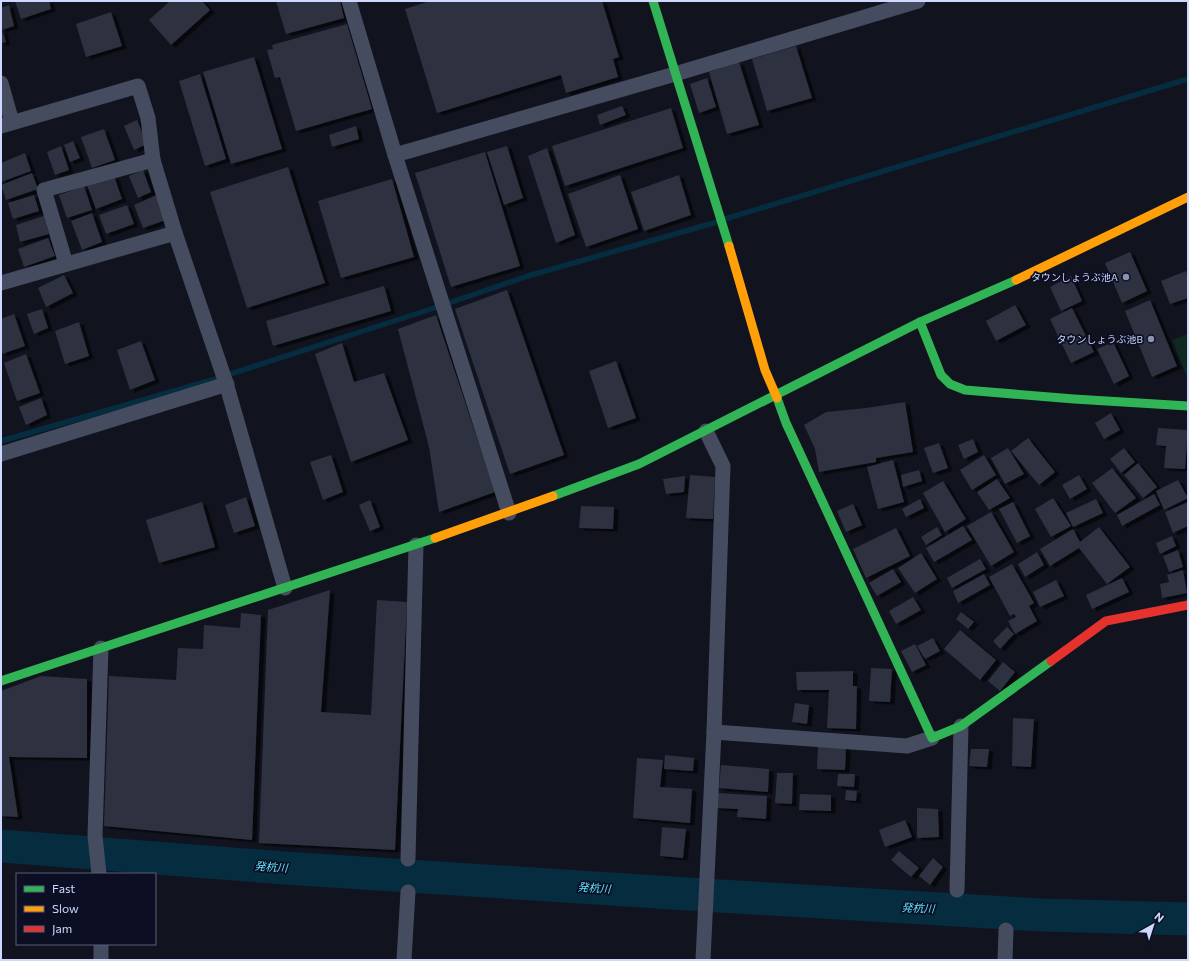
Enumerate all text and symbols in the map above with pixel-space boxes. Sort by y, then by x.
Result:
place label: タウンしょうぶ池A [1031,271,1118,283]
marker: タウンしょうぶ池A [1121,272,1131,282]
place label: タウンしょうぶ池B [1057,333,1144,345]
marker: タウンしょうぶ池B [1146,334,1156,344]
water label: 発杭川 [254,859,289,874]
legend [16,873,156,945]
water label: 発杭川 [577,880,612,895]
text: Fast [52,881,75,895]
water label: 発杭川 [901,900,936,915]
text: Slow [52,901,79,915]
north arrow [1133,905,1173,945]
text: N [1152,909,1167,924]
text: Jam [52,921,72,936]

